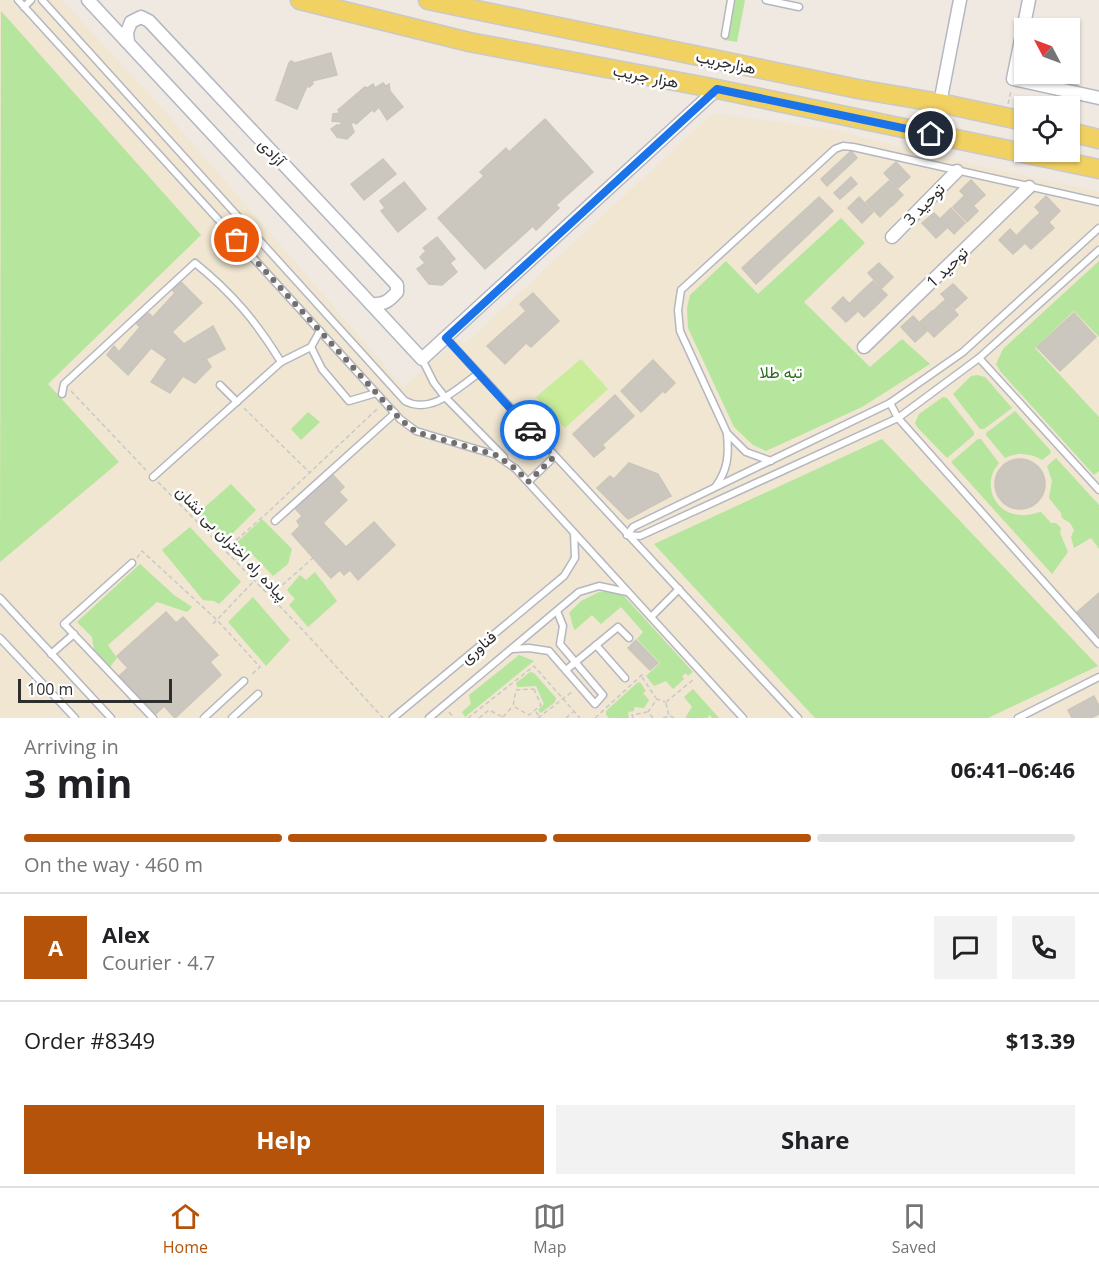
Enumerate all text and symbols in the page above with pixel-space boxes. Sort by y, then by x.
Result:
north arrow [1014,18,1080,84]
map controls [1014,18,1080,162]
street label: هزارجریب [694,45,758,79]
street label: هزار جریب [611,59,681,93]
button: locate [1014,96,1080,162]
pin [905,108,956,159]
icon: home [914,117,947,150]
street label: آزادی [253,133,291,172]
street label: توحید 3 [899,178,949,230]
pin [211,214,262,265]
icon: bag [220,223,253,256]
street label: توحید 1 [921,242,973,292]
park label: تبه طلا [760,361,803,383]
courier [500,400,560,460]
icon: car [514,414,547,447]
street label: پیاده راه اختران بی نشان [170,481,293,606]
street label: فناوری [455,625,501,669]
scale bar [18,676,172,704]
text: 100 m [27,678,73,700]
text: Arriving in [24,733,119,760]
text: 06:41–06:46 [951,754,1075,784]
text: 3 min [24,756,132,809]
text: On the way · 460 m [24,851,203,878]
button: chat [934,916,997,979]
button: phone [1012,916,1075,979]
text: Alex [102,919,150,949]
text: A [48,932,63,962]
text: Courier · 4.7 [102,949,215,976]
text: Order #8349 [24,1025,155,1055]
text: $13.39 [1006,1025,1075,1055]
button: Help [24,1105,544,1174]
button: Share [556,1105,1075,1174]
tab: Home [163,1200,208,1258]
tab: Map [533,1200,566,1258]
tab: Saved [892,1200,936,1258]

